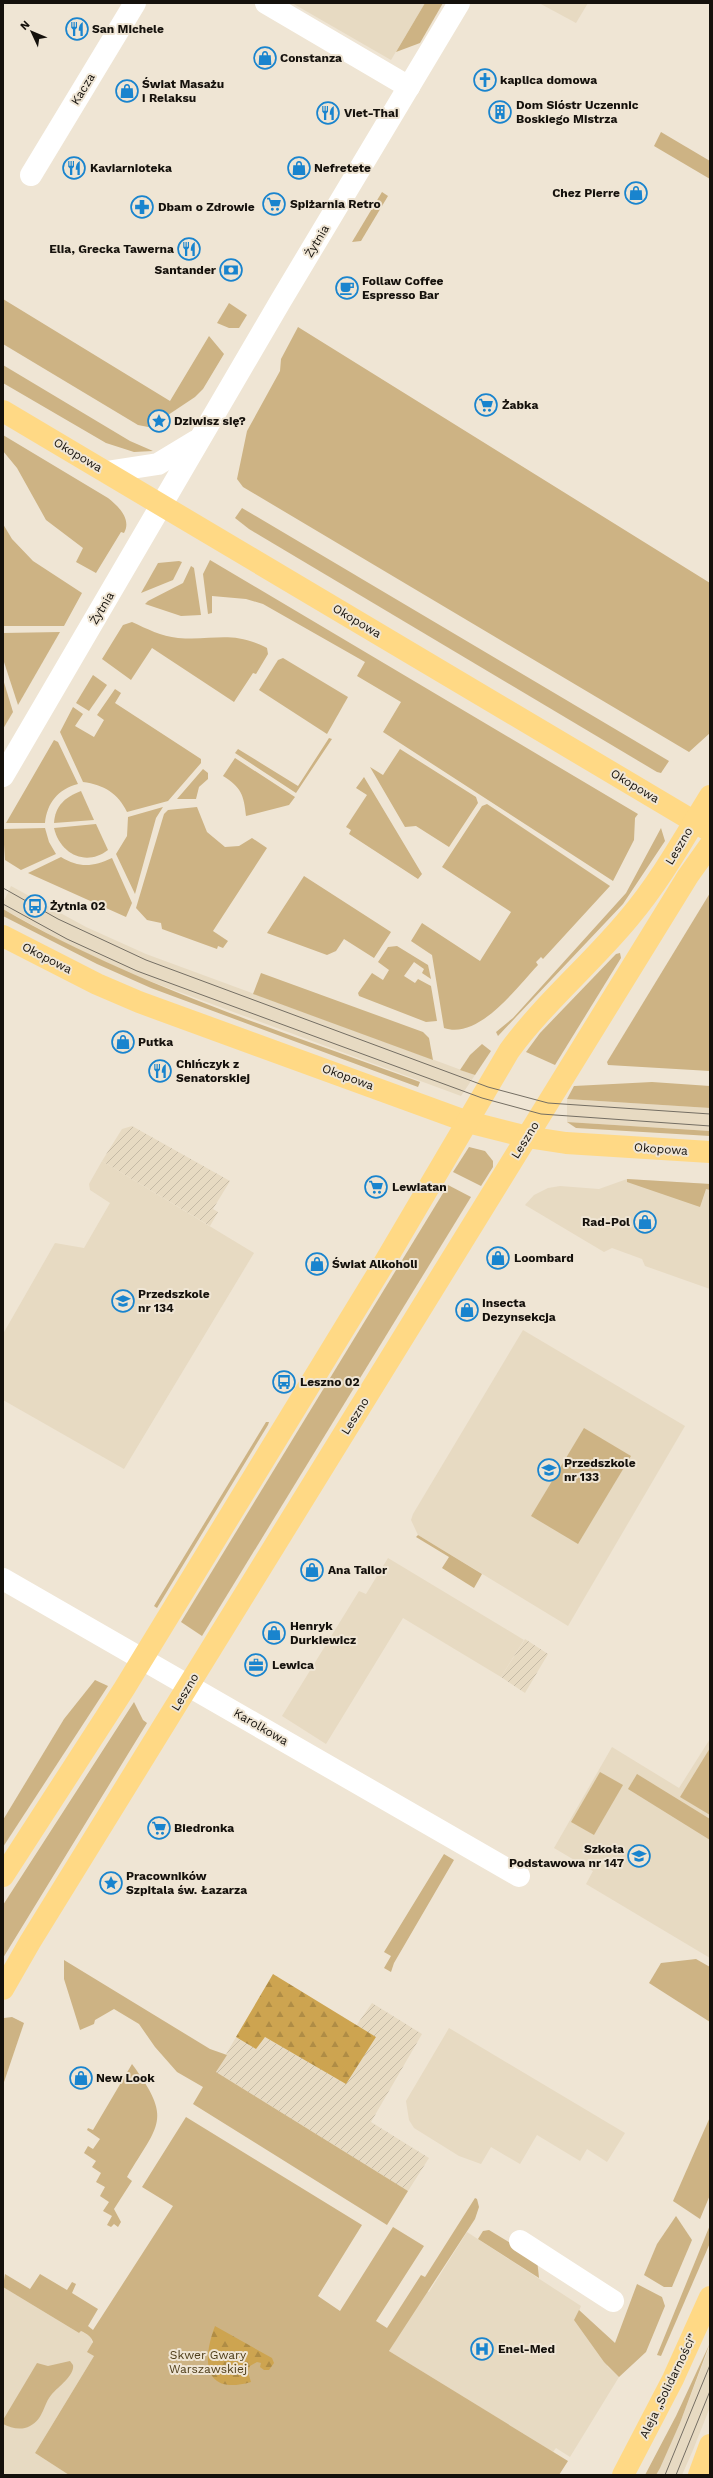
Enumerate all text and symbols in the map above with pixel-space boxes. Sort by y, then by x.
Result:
north arrow [12,12,52,52]
restaurant icon: San Michele [64,16,90,42]
text: N [18,18,33,33]
place label: San Michele [92,22,164,36]
shop icon: Constanza [252,45,278,71]
place label: Constanza [280,51,342,65]
church icon: kaplica domowa [472,67,498,93]
street label: Kacza [68,70,98,107]
place label: kaplica domowa [500,73,597,87]
place label: Świat Masażu i Relaksu [142,77,224,105]
shop icon: Świat Masażu i Relaksu [114,78,140,104]
place label: Dom Sióstr Uczennic Boskiego Mistrza [516,98,639,126]
building icon: Dom Sióstr Uczennic Boskiego Mistrza [487,99,513,125]
restaurant icon: Viet-Thai [315,100,341,126]
place label: Viet-Thai [344,106,398,120]
restaurant icon: Kaviarnioteka [61,155,87,181]
shop icon: Nefretete [286,155,312,181]
place label: Kaviarnioteka [90,161,172,175]
place label: Nefretete [314,161,371,175]
shop icon: Chez Pierre [623,180,649,206]
place label: Chez Pierre [552,186,620,200]
supermarket icon: Spiżarnia Retro [261,191,287,217]
pharmacy icon: Dbam o Zdrowie [129,194,155,220]
place label: Spiżarnia Retro [290,197,381,211]
place label: Dbam o Zdrowie [158,200,255,214]
street label: Żytnia [302,222,332,260]
restaurant icon: Elia, Grecka Tawerna [176,236,202,262]
place label: Elia, Grecka Tawerna [49,242,174,256]
bank icon: Santander [218,257,244,283]
place label: Santander [155,263,217,277]
place label: Follaw Coffee Espresso Bar [362,274,444,302]
cafe icon: Follaw Coffee Espresso Bar [334,275,360,301]
supermarket icon: Żabka [473,392,499,418]
place label: Żabka [502,398,538,412]
place icon: Dziwisz się? [146,408,172,434]
place label: Dziwisz się? [174,414,246,428]
street label: Okopowa [51,435,105,475]
street label: Żytnia [87,589,117,627]
street label: Okopowa [330,601,384,641]
street label: Okopowa [608,766,662,806]
street label: Leszno [662,825,696,867]
bus stop icon: Żytnia 02 [22,893,48,919]
place label: Żytnia 02 [50,899,105,913]
street label: Okopowa [20,940,74,977]
shop icon: Putka [110,1029,136,1055]
place label: Putka [138,1035,173,1049]
place label: Chińczyk z Senatorskiej [176,1057,250,1085]
restaurant icon: Chińczyk z Senatorskiej [147,1058,173,1084]
street label: Okopowa [320,1061,376,1093]
street label: Leszno [508,1119,542,1161]
street label: Okopowa [634,1140,689,1158]
supermarket icon: Lewiatan [363,1174,389,1200]
place label: Lewiatan [392,1180,447,1194]
shop icon: Rad-Pol [632,1209,658,1235]
place label: Rad-Pol [582,1215,630,1229]
shop icon: Loombard [485,1245,511,1271]
shop icon: Świat Alkoholi [304,1251,330,1277]
place label: Loombard [514,1251,574,1265]
place label: Świat Alkoholi [332,1257,418,1271]
place label: Przedszkole nr 134 [138,1287,210,1315]
school or university icon: Przedszkole nr 134 [110,1288,136,1314]
place label: Insecta Dezynsekcja [482,1296,556,1324]
shop icon: Insecta Dezynsekcja [454,1297,480,1323]
bus stop icon: Leszno 02 [271,1369,297,1395]
place label: Leszno 02 [300,1375,360,1389]
street label: Leszno [338,1395,372,1437]
place label: Przedszkole nr 133 [564,1456,636,1484]
school or university icon: Przedszkole nr 133 [536,1457,562,1483]
shop icon: Ana Tailor [299,1557,325,1583]
place label: Ana Tailor [328,1563,388,1577]
place label: Henryk Durkiewicz [290,1619,356,1647]
shop icon: Henryk Durkiewicz [261,1620,287,1646]
office icon: Lewica [243,1652,269,1678]
place label: Lewica [272,1658,314,1672]
street label: Leszno [168,1671,202,1713]
street label: Karolkowa [231,1706,291,1748]
supermarket icon: Biedronka [146,1815,172,1841]
place label: Biedronka [174,1821,234,1835]
place label: Szkoła Podstawowa nr 147 [509,1842,624,1870]
school or university icon: Szkoła Podstawowa nr 147 [626,1843,652,1869]
place label: Pracowników Szpitala św. Łazarza [126,1869,247,1897]
place icon: Pracowników Szpitala św. Łazarza [98,1870,124,1896]
shop icon: New Look [68,2065,94,2091]
place label: New Look [96,2071,155,2085]
street label: Aleja „Solidarności” [637,2331,699,2441]
hospital icon: Enel-Med [469,2336,495,2362]
place label: Enel-Med [498,2342,555,2356]
park label: Skwer Gwary Warszawskiej [169,2348,247,2376]

